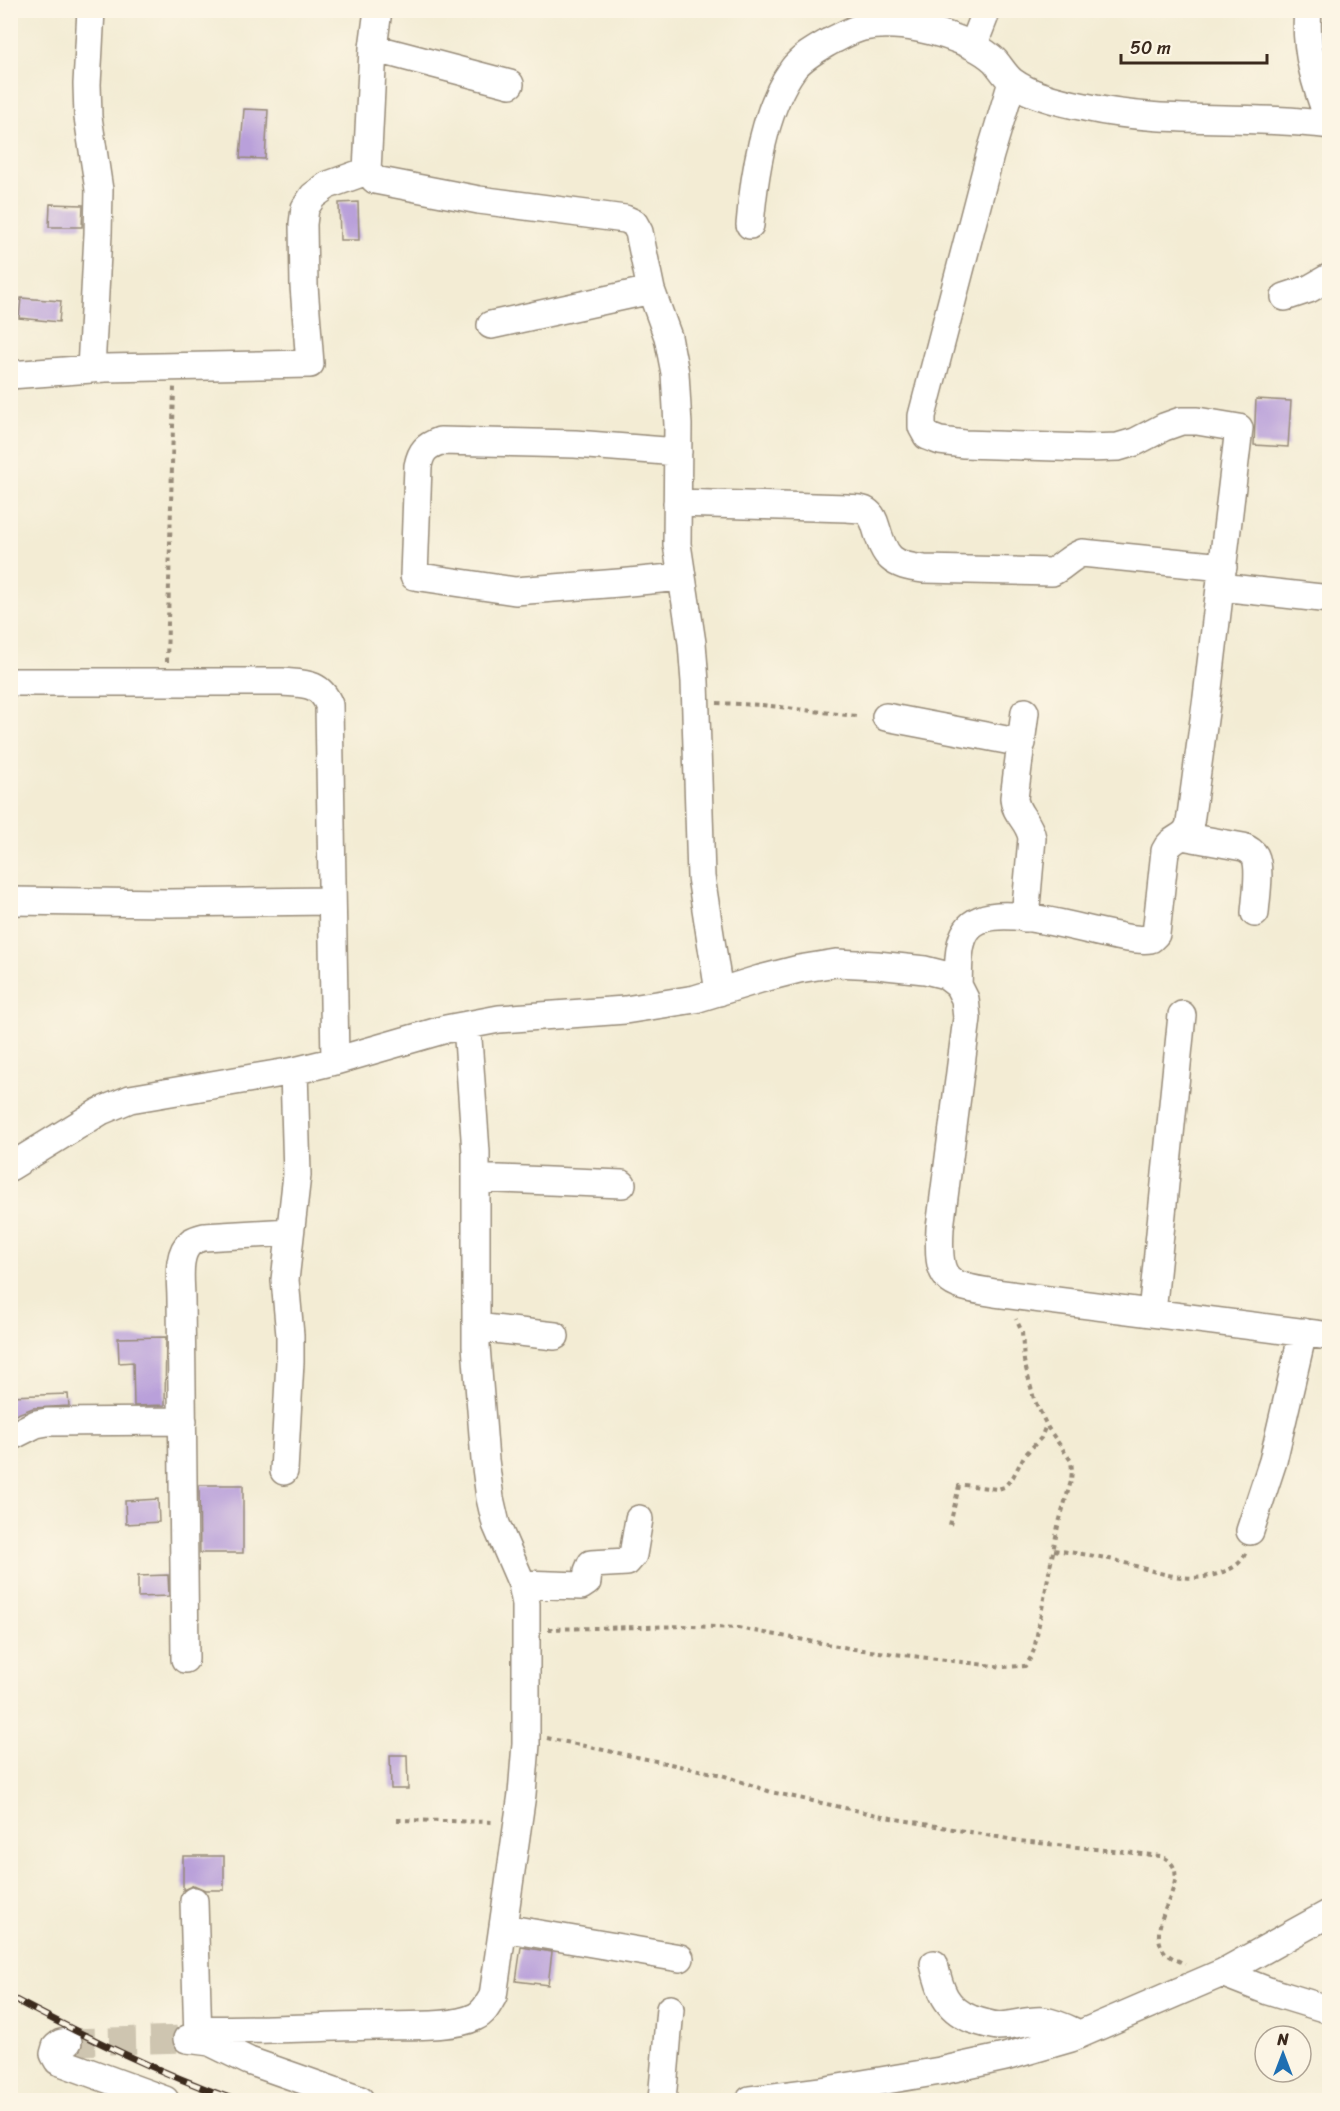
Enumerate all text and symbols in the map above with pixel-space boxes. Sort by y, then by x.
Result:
scale bar [1121,27,1266,65]
text: 50 m [1130,32,1171,64]
north arrow [1253,2024,1313,2084]
text: N [1276,2025,1289,2054]

